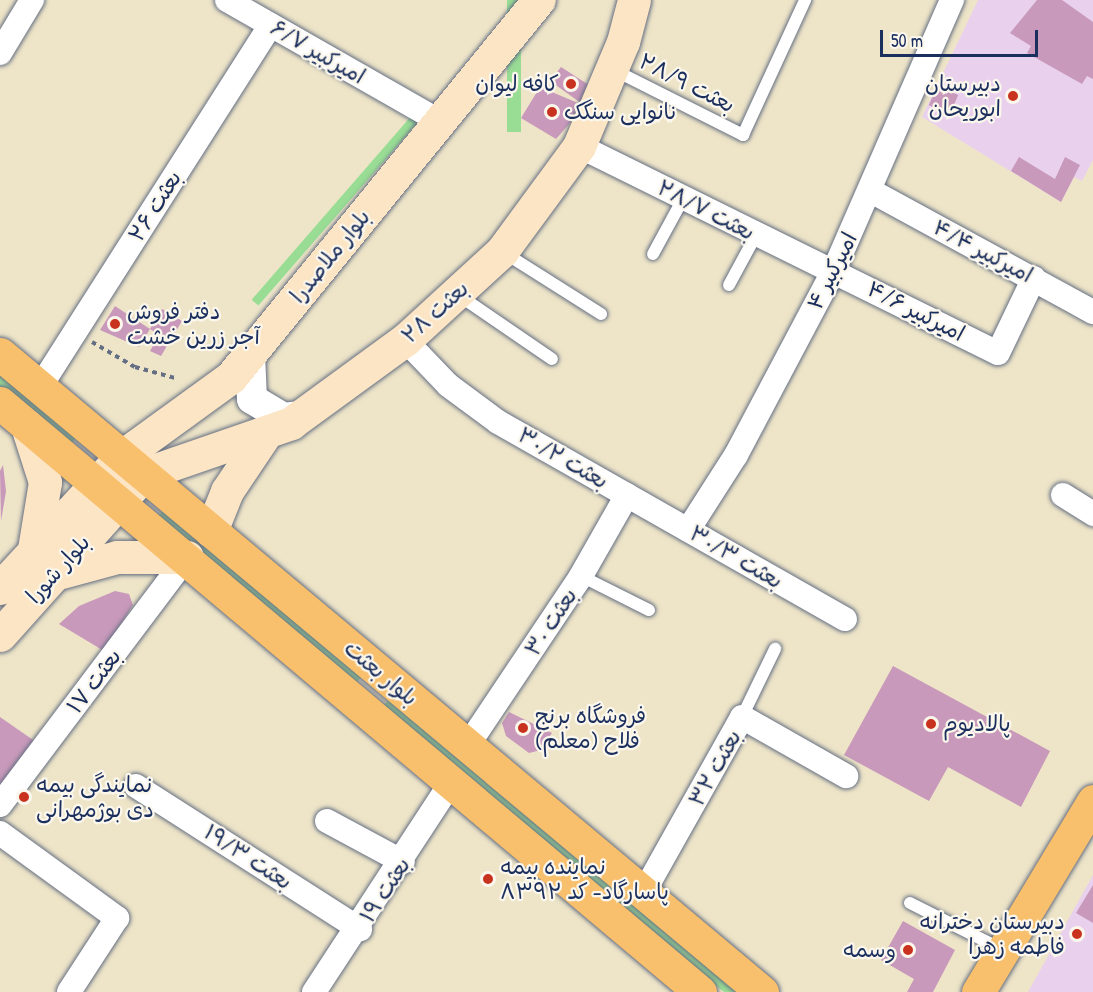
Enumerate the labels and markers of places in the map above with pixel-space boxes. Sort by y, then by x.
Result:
place label: دبیرستان ابوریحان [925,70,1001,122]
place label: کافه لیوان [475,71,559,97]
marker: کافه لیوان [564,77,578,91]
marker: دبیرستان ابوریحان [1006,89,1020,103]
place label: نانوایی سنگک [564,99,677,125]
marker: نانوایی سنگک [545,105,559,119]
place label: دفتر فروش آجر زرین خشت [127,298,260,350]
marker: دفتر فروش آجر زرین خشت [108,317,122,331]
place label: فروشگاه برنج فلاح (معلم) [535,702,646,754]
place label: پالادیوم [943,711,1011,737]
marker: پالادیوم [924,717,938,731]
marker: فروشگاه برنج فلاح (معلم) [516,721,530,735]
place label: نمایندگی بیمه دی بوژمهرانی [36,771,154,822]
marker: نمایندگی بیمه دی بوژمهرانی [17,790,31,804]
place label: نماینده بیمه پاسارگاد- کد ۸۳۹۲ [500,853,669,904]
marker: نماینده بیمه پاسارگاد- کد ۸۳۹۲ [481,872,495,886]
place label: دبیرستان دخترانه فاطمه زهرا [919,908,1065,960]
marker: دبیرستان دخترانه فاطمه زهرا [1070,927,1084,941]
place label: وسمه [843,937,896,963]
marker: وسمه [901,943,915,957]

